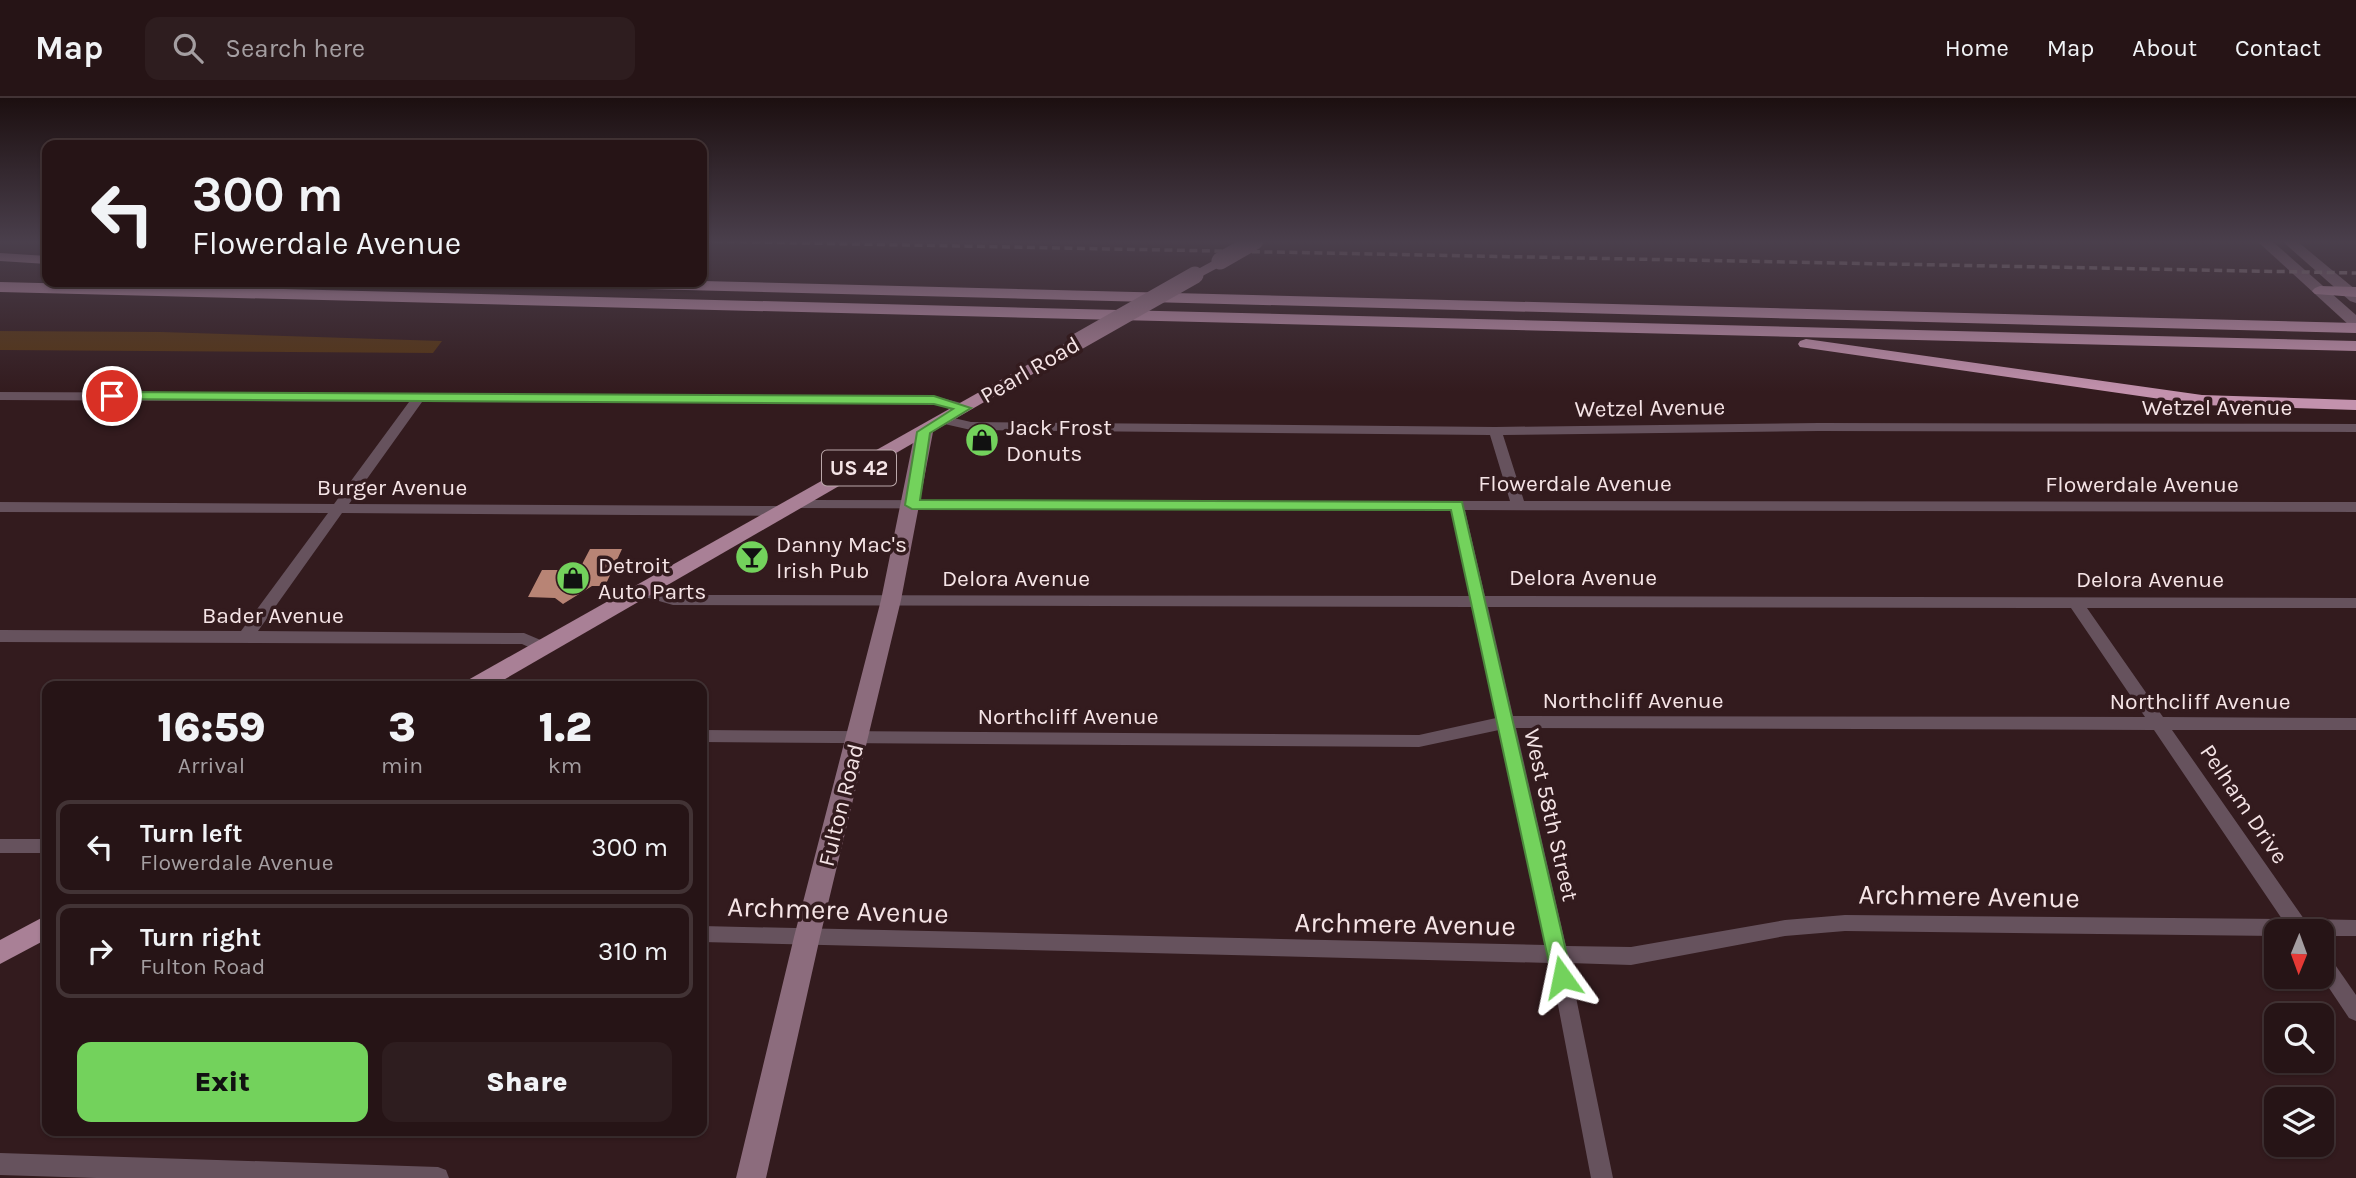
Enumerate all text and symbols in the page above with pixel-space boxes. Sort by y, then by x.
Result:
search box [145,17,635,80]
text: Map [35,29,103,67]
icon: search [169,29,207,67]
text: Search here [225,33,365,64]
text: Home [1945,34,2009,62]
text: Map [2047,34,2094,62]
text: About [2132,34,2197,62]
text: Contact [2235,34,2321,62]
text: 300 m [192,166,343,223]
icon: left [77,168,168,259]
text: Flowerdale Avenue [192,225,461,262]
street label: Pearl Road [975,331,1085,409]
pin [82,366,142,426]
icon: arrive [93,377,131,415]
street label: Wetzel Avenue [1574,393,1726,423]
street label: Wetzel Avenue [2142,394,2292,421]
place label: Jack Frost Donuts [1006,414,1112,467]
shop icon: Jack Frost Donuts [963,421,1001,459]
road number: US 42 [822,450,896,486]
street label: Flowerdale Avenue [1478,470,1672,497]
street label: Flowerdale Avenue [2045,471,2239,498]
street label: Burger Avenue [317,474,467,501]
place label: Danny Mac's Irish Pub [776,531,907,584]
bar icon: Danny Mac's Irish Pub [733,538,771,576]
place label: Detroit Auto Parts [598,552,706,605]
shop icon: Detroit Auto Parts [554,559,592,597]
street label: Delora Avenue [1509,564,1657,591]
street label: Delora Avenue [942,565,1090,592]
street label: Delora Avenue [2076,566,2224,593]
street label: Bader Avenue [202,602,344,629]
street label: Northcliff Avenue [1542,687,1724,714]
street label: Northcliff Avenue [2109,688,2291,715]
text: 16:59 [157,702,266,752]
text: 3 [388,702,416,752]
text: 1.2 [538,702,592,752]
street label: Northcliff Avenue [977,703,1159,730]
street label: West 58th Street [1518,726,1584,904]
street label: Pelham Drive [2194,739,2294,869]
street label: Fulton Road [813,741,869,869]
text: Arrival [178,752,245,779]
text: min [381,752,423,779]
text: km [548,752,582,779]
text: Turn left [140,818,242,849]
icon: left [81,828,119,866]
text: 300 m [591,832,668,863]
text: Flowerdale Avenue [140,849,334,876]
street label: Archmere Avenue [1858,878,2080,914]
street label: Archmere Avenue [727,890,949,930]
street label: Archmere Avenue [1294,906,1516,942]
north arrow [2264,919,2334,989]
map controls [2264,919,2334,1157]
text: Turn right [140,922,261,953]
icon: right [81,932,119,970]
text: 310 m [598,936,668,967]
position arrow [1525,940,1599,1014]
text: Fulton Road [140,953,265,980]
button: search [2264,1003,2334,1073]
button: Exit [77,1042,368,1122]
button: Share [382,1042,672,1122]
button: layers [2264,1087,2334,1157]

